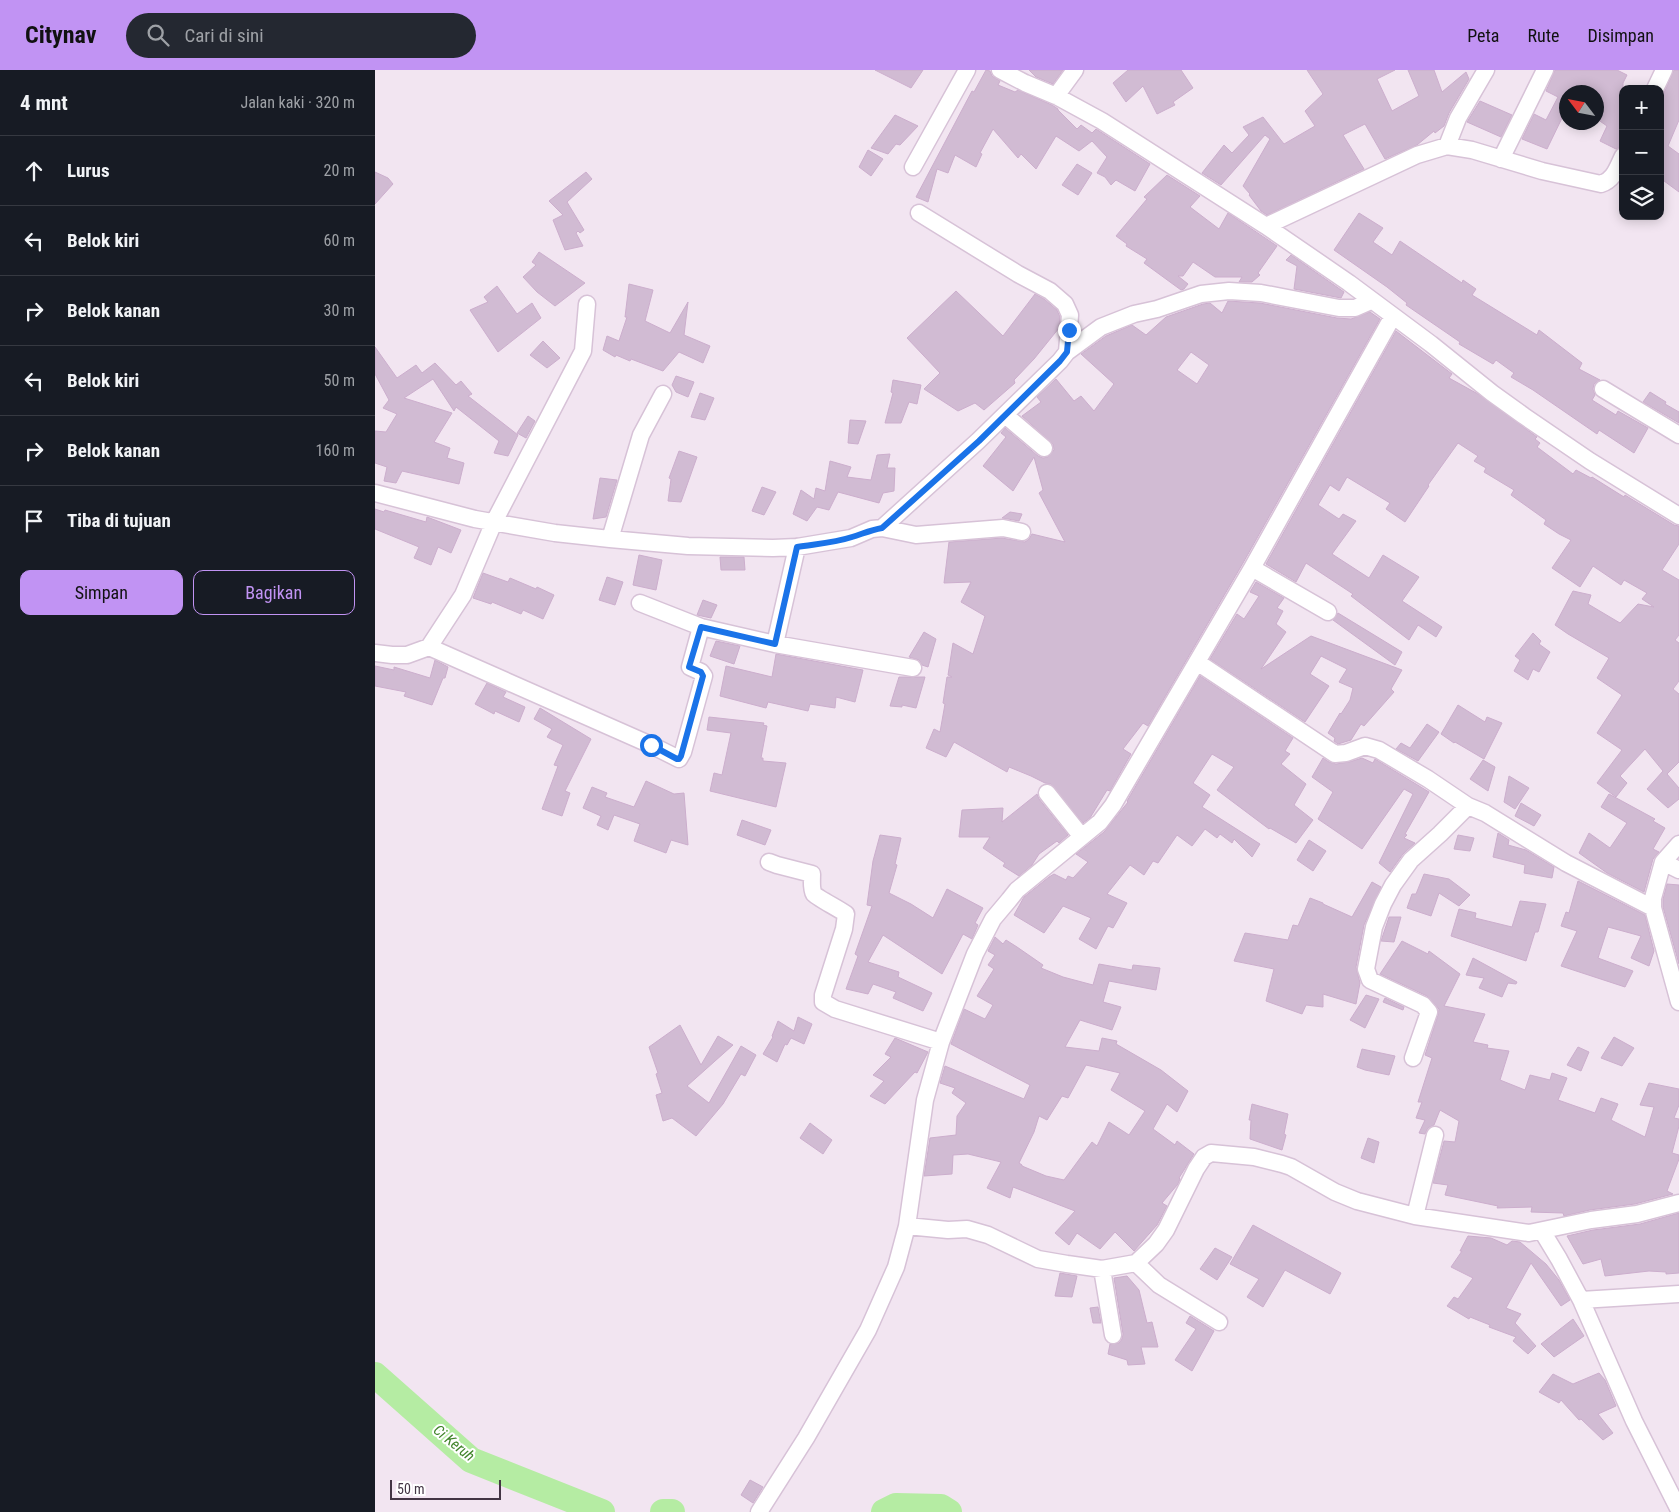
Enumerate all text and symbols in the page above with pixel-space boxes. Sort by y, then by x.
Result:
search box [126,13,476,58]
text: Citynav [25,21,96,49]
icon: search [144,21,172,49]
text: Cari di sini [184,24,264,47]
text: Peta [1467,25,1499,46]
text: Rute [1527,25,1559,46]
text: Disimpan [1587,25,1654,46]
north arrow [1559,85,1604,130]
map controls [1619,85,1664,220]
button: + [1619,85,1664,130]
text: 4 mnt [20,91,68,115]
text: Jalan kaki · 320 m [240,93,355,112]
button: − [1619,130,1664,175]
icon: ahead [20,157,48,185]
text: Lurus [67,159,110,182]
text: 20 m [323,161,355,180]
button: layers [1619,175,1664,220]
icon: left [20,227,48,255]
text: Belok kiri [67,229,139,252]
text: 60 m [323,231,355,250]
icon: right [20,297,48,325]
text: Belok kanan [67,299,160,322]
text: 30 m [323,301,355,320]
route end [1058,319,1081,342]
icon: left [20,367,48,395]
text: Belok kiri [67,369,139,392]
text: 50 m [323,371,355,390]
icon: right [20,437,48,465]
text: Belok kanan [67,439,160,462]
text: 160 m [316,441,355,460]
icon: arrive [20,507,48,535]
text: Tiba di tujuan [67,509,171,532]
button: Simpan [20,570,183,615]
button: Bagikan [193,570,355,615]
route start [640,734,663,757]
water label: Ci Keruh [430,1421,478,1465]
scale bar [390,1477,501,1500]
text: 50 m [397,1481,425,1497]

